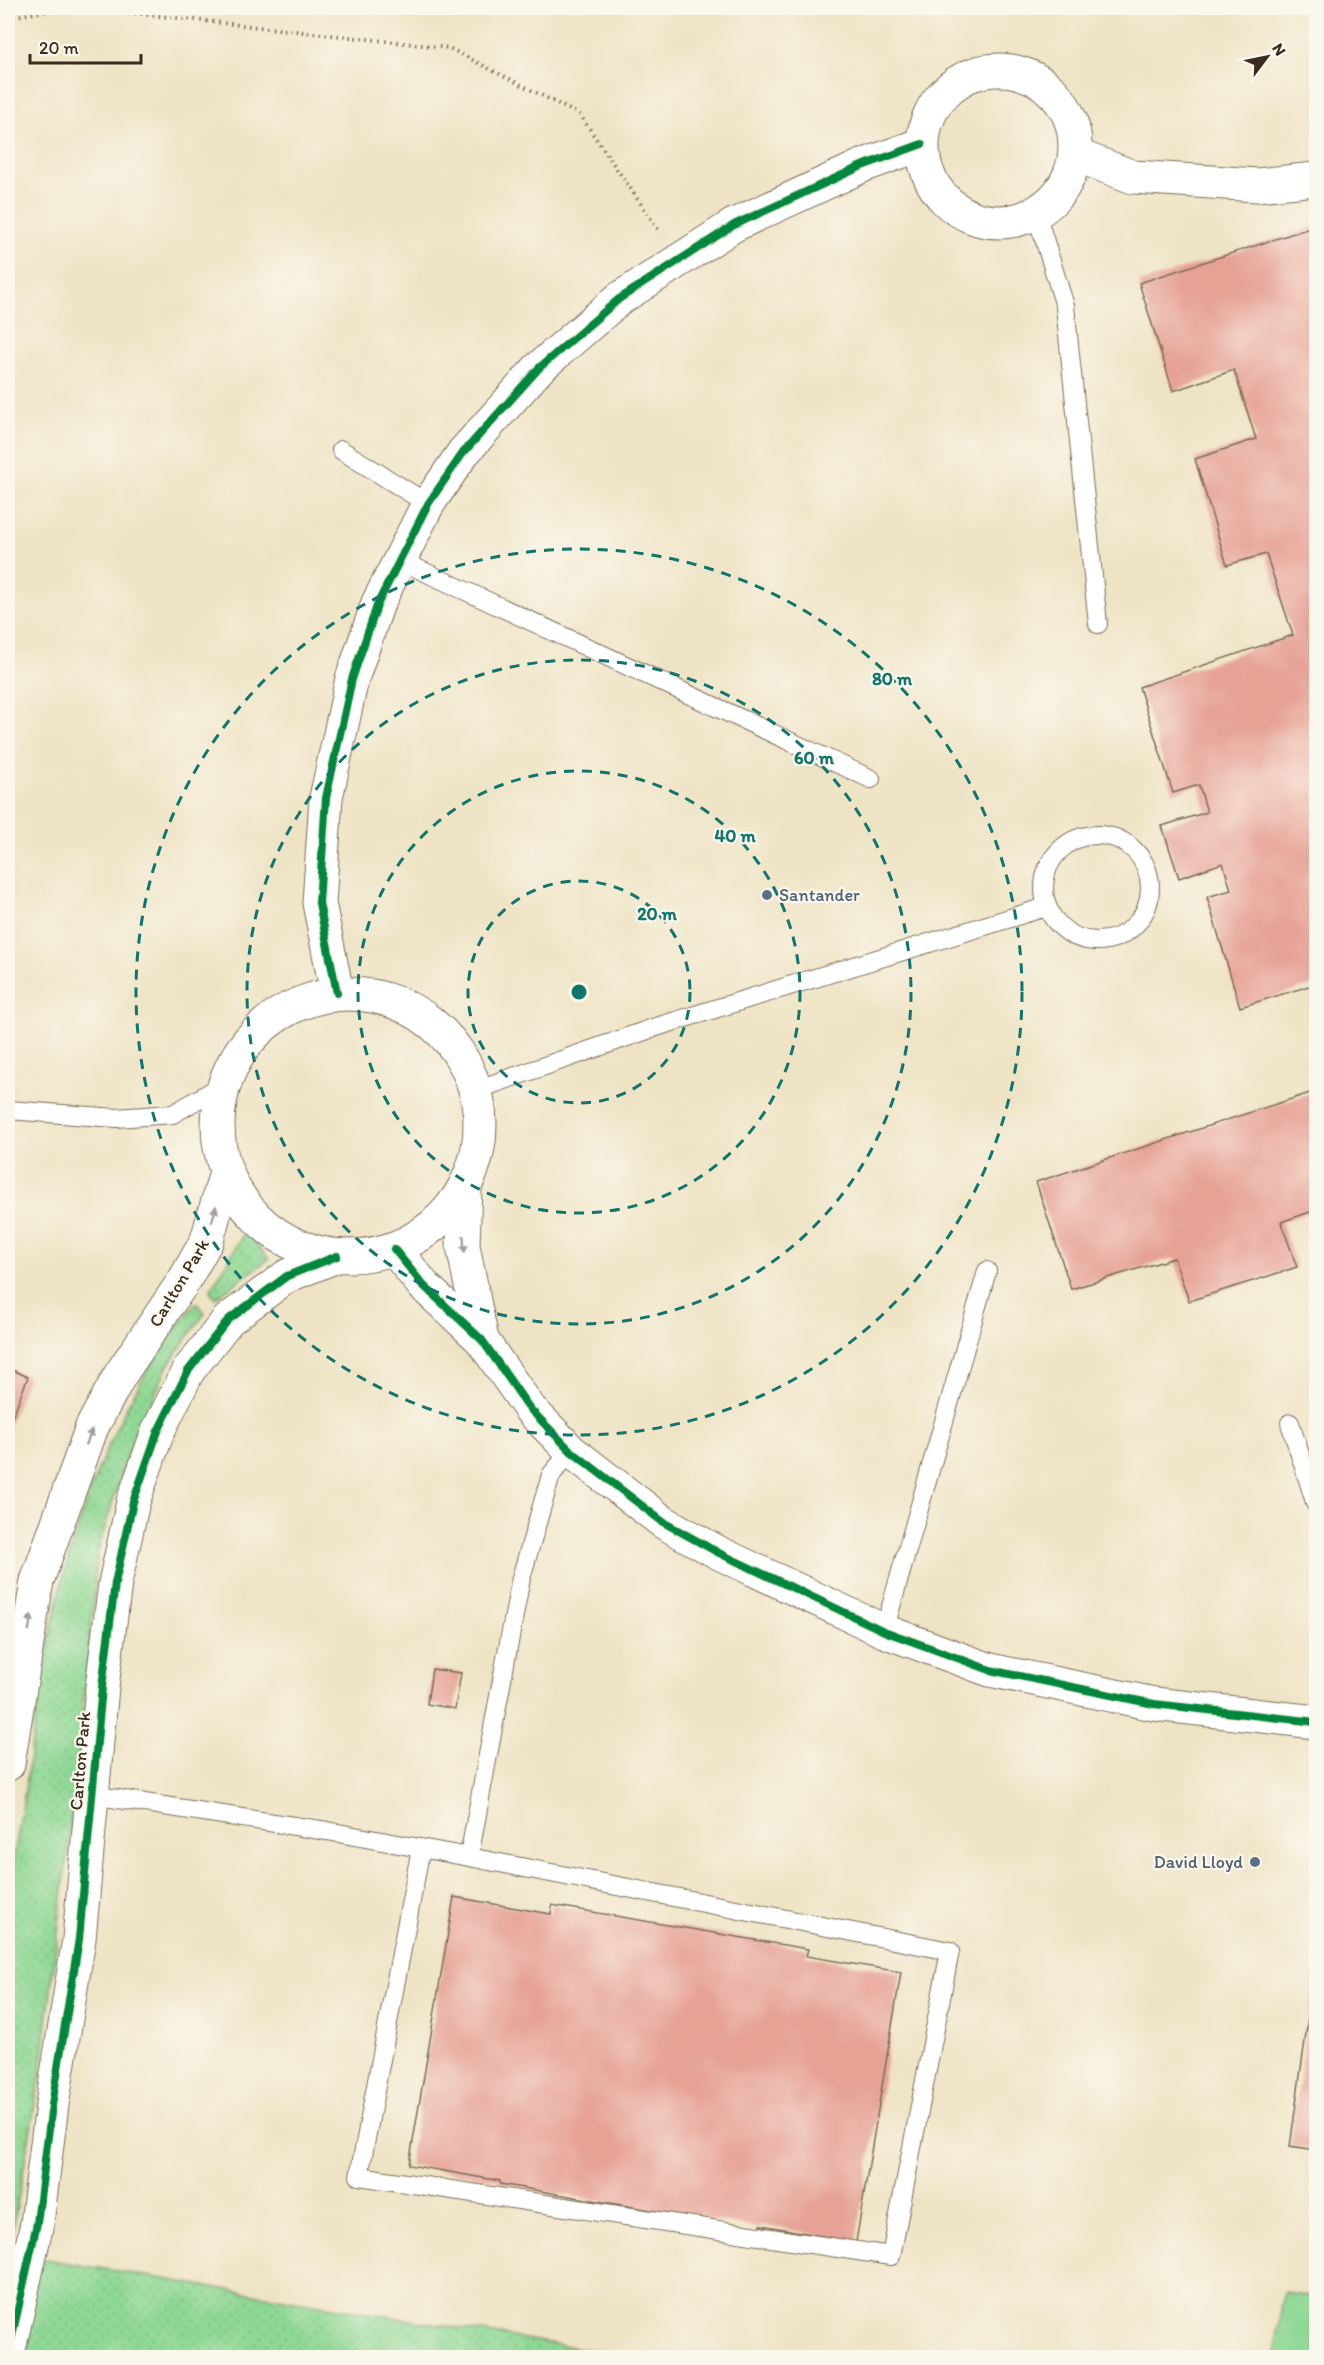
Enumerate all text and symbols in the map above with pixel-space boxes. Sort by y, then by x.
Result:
scale bar [30,27,141,65]
north arrow [1237,27,1297,87]
text: 20 m [39,37,79,59]
text: N [1268,40,1290,59]
text: 80 m [872,668,913,690]
text: 60 m [794,747,835,769]
text: 40 m [714,825,756,847]
place label: Santander [779,884,860,906]
marker: Santander [760,888,774,902]
text: 20 m [637,903,678,925]
centre of rings [569,982,589,1002]
one-way arrow [210,1205,219,1223]
street label: Carlton Park [144,1234,214,1331]
one-way arrow [460,1235,469,1254]
one-way arrow [84,1428,94,1446]
one-way arrow [26,1613,35,1632]
street label: Carlton Park [65,1710,95,1811]
place label: David Lloyd [1154,1851,1243,1873]
marker: David Lloyd [1248,1855,1262,1869]

